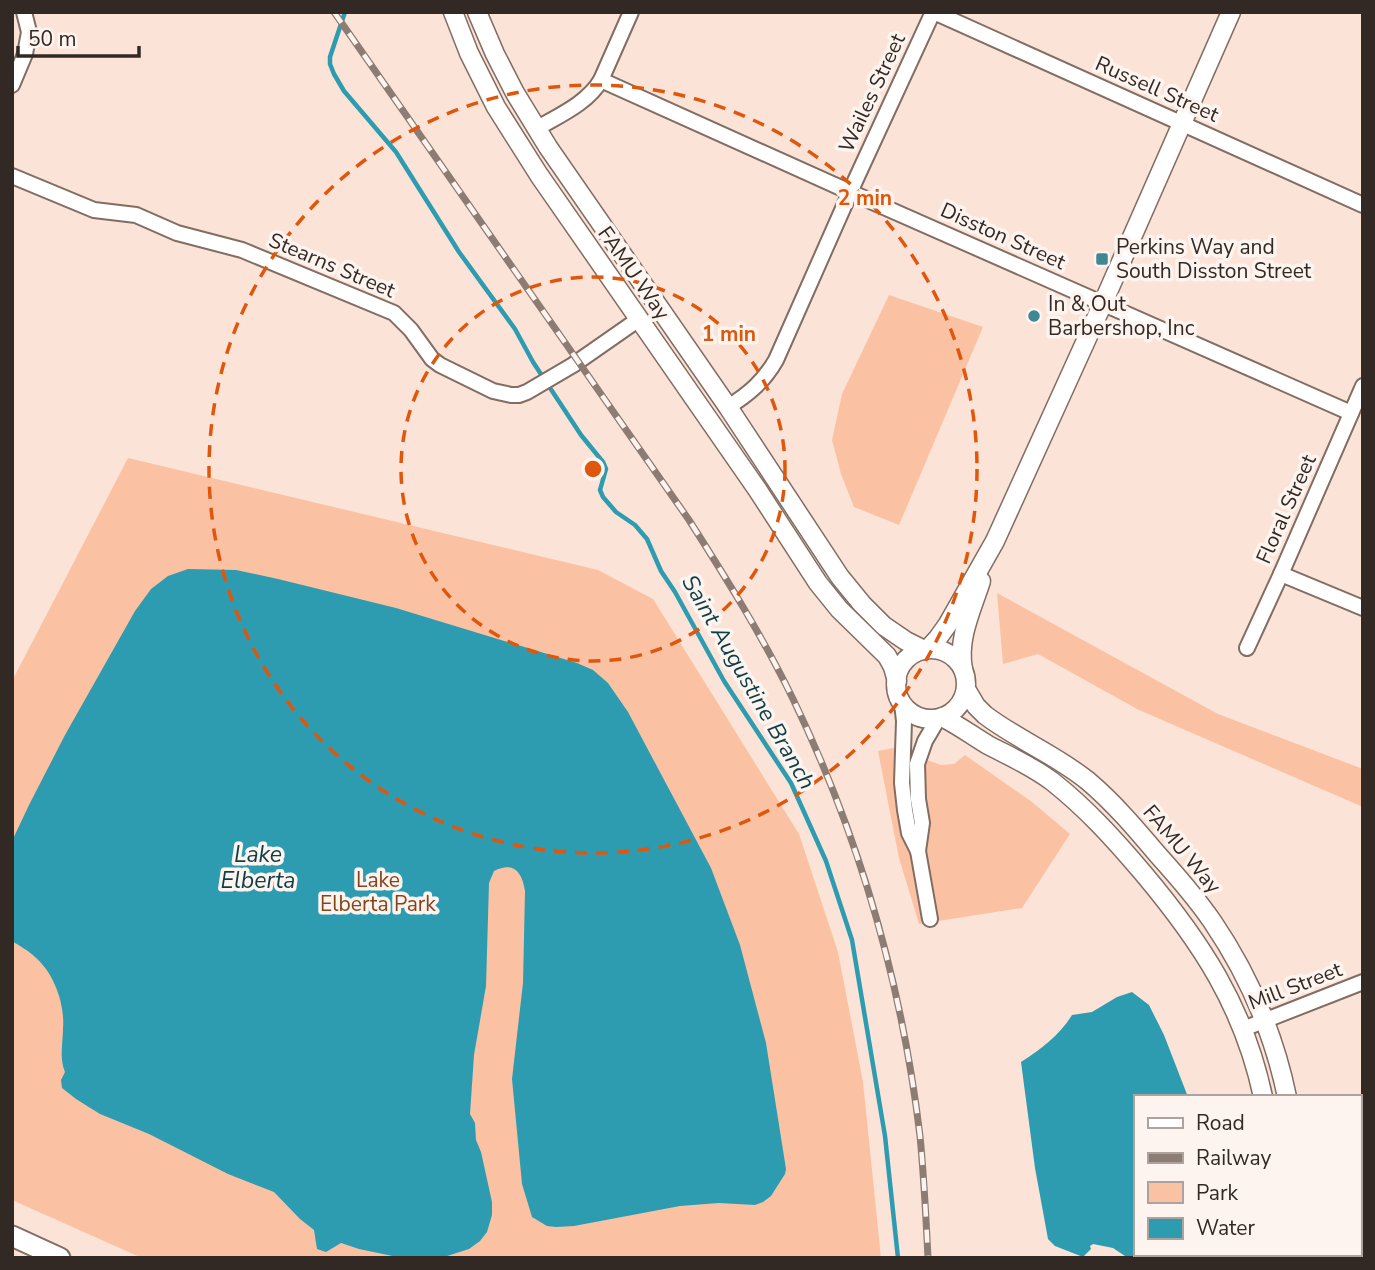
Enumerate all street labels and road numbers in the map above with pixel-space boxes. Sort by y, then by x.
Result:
street label: Wailes Street [832,28,912,157]
street label: Russell Street [1091,49,1224,129]
street label: Disston Street [936,196,1071,276]
street label: FAMU Way [592,221,677,325]
street label: Stearns Street [265,226,400,304]
street label: Floral Street [1249,449,1323,568]
street label: FAMU Way [1137,799,1228,900]
street label: Mill Street [1244,955,1346,1017]

